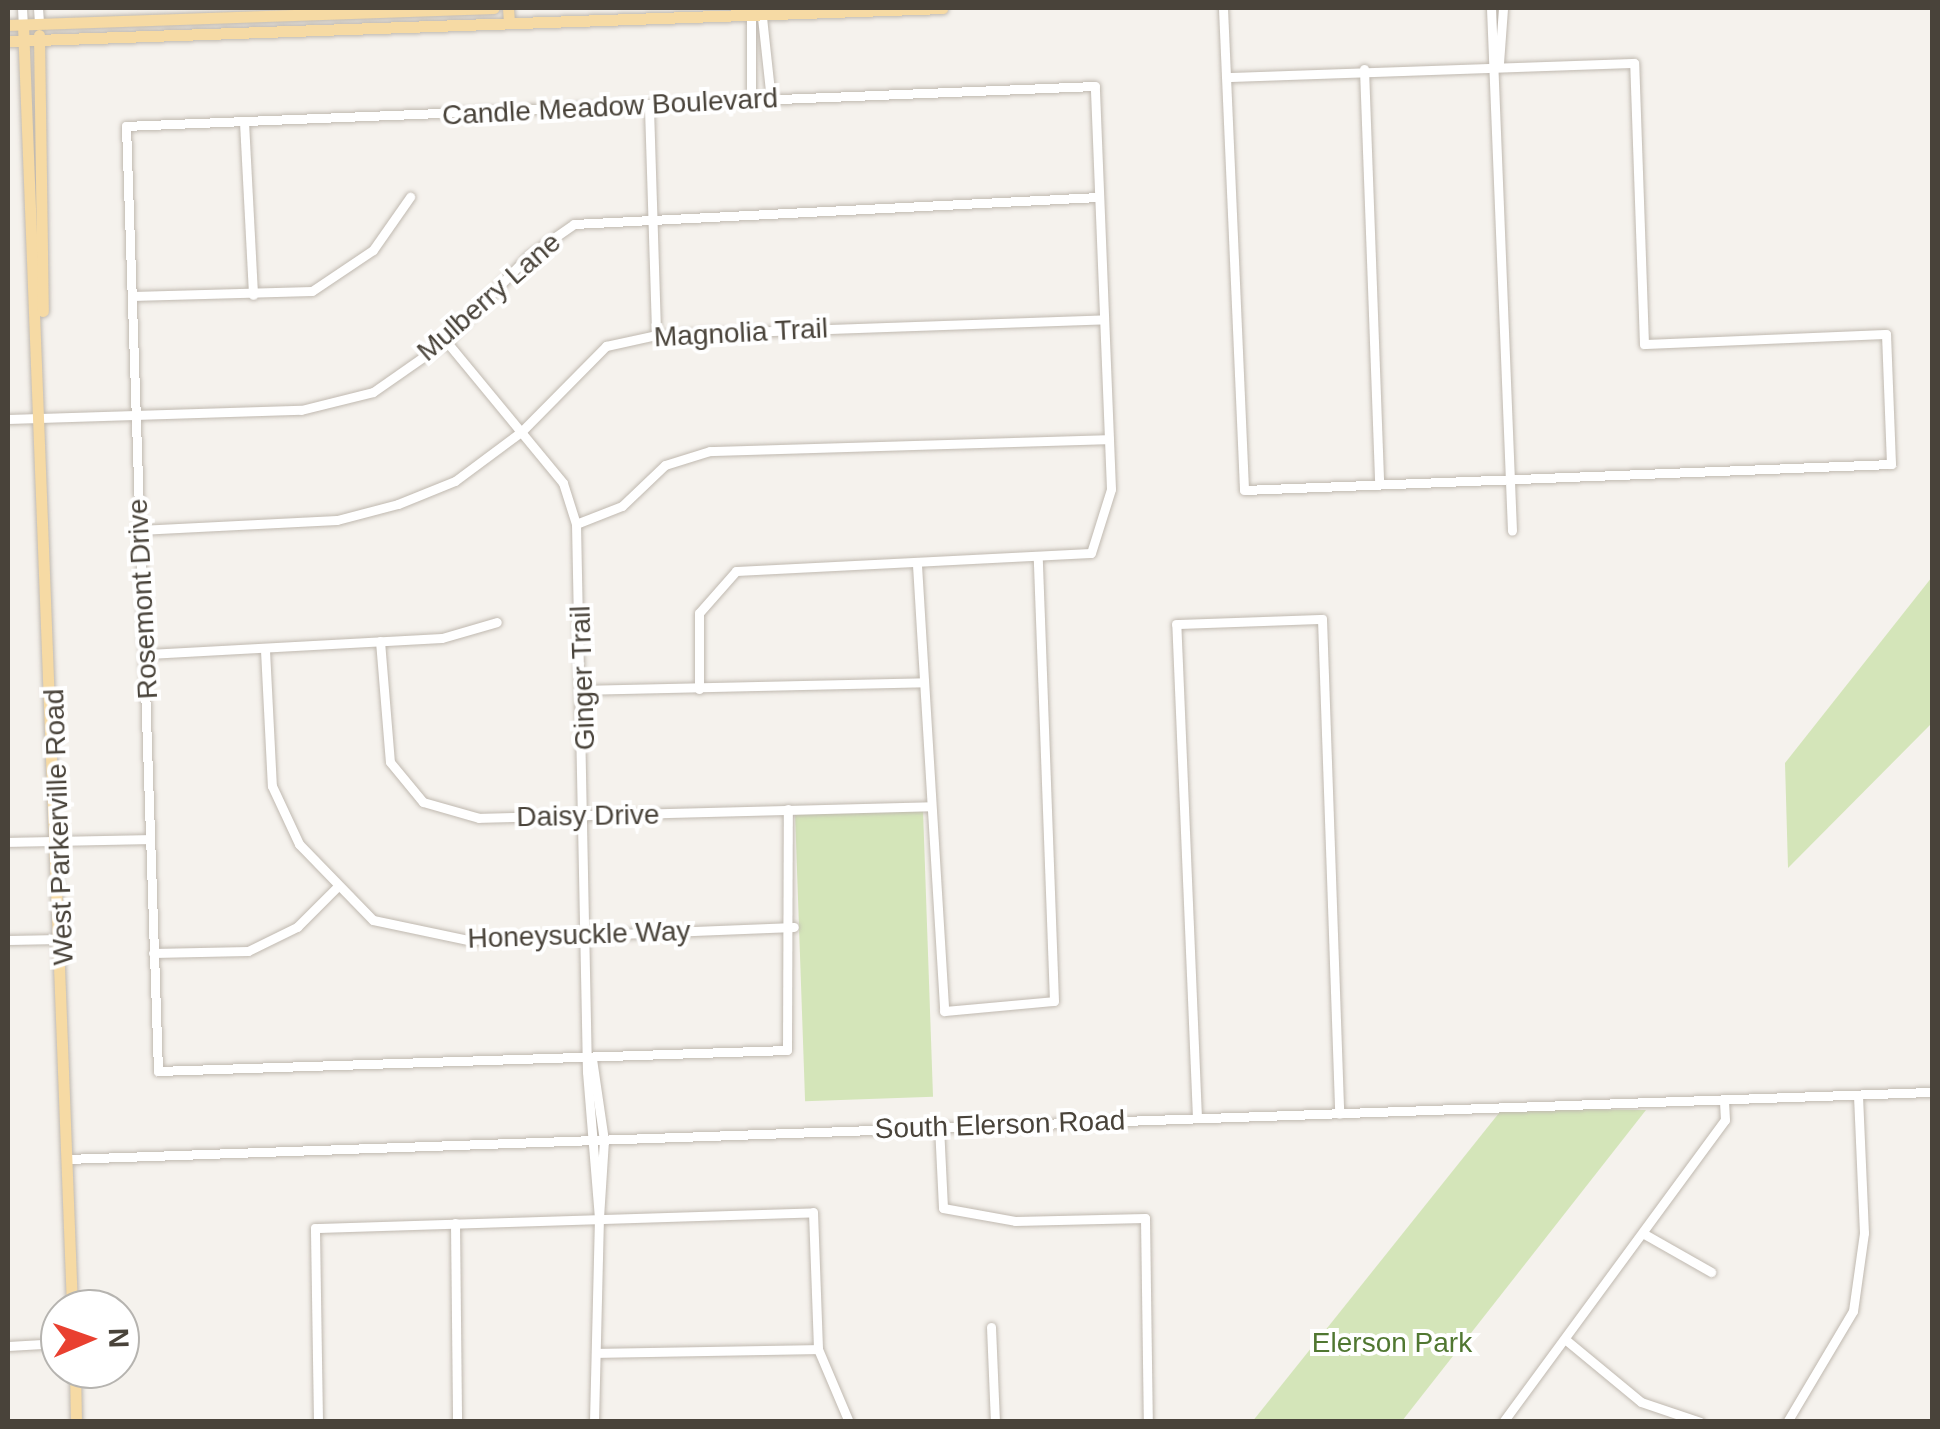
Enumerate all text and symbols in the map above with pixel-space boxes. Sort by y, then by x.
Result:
street label: Candle Meadow Boulevard [441,81,779,133]
street label: Mulberry Lane [410,226,568,368]
street label: Magnolia Trail [653,312,829,354]
street label: Rosemont Drive [121,498,165,700]
street label: Ginger Trail [564,605,602,751]
street label: West Parkerville Road [37,688,81,966]
street label: Daisy Drive [516,798,660,834]
street label: Honeysuckle Way [467,914,691,956]
street label: South Elerson Road [874,1104,1126,1146]
north arrow [40,1289,140,1389]
park label: Elerson Park [1312,1326,1472,1360]
text: N [103,1327,134,1349]

